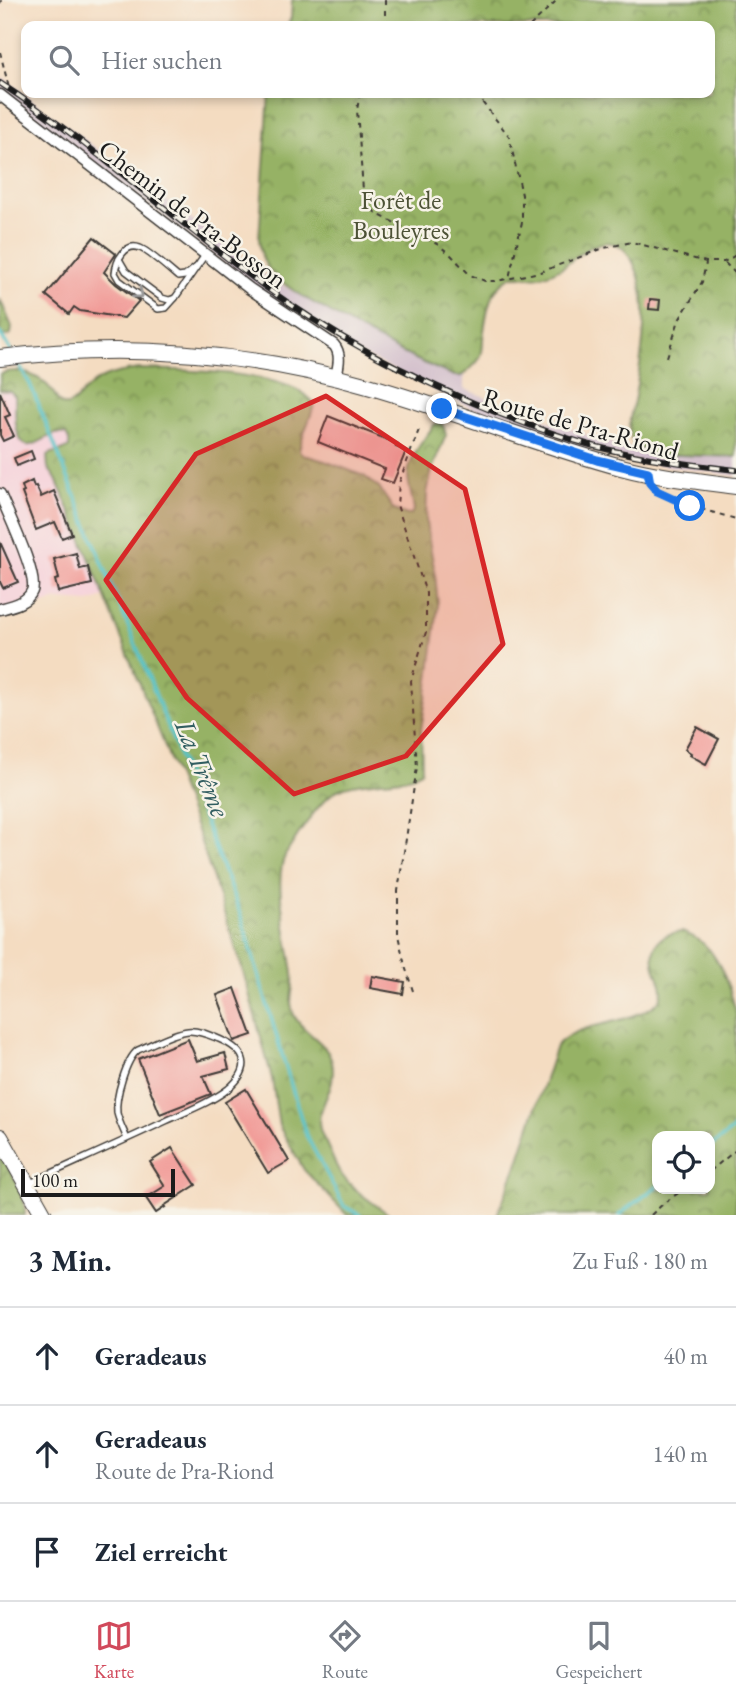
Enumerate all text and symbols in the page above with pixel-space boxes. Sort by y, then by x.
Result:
search box [21,21,715,98]
icon: search [45,41,83,79]
text: Hier suchen [101,43,222,77]
street label: Chemin de Pra-Bosson [92,132,295,296]
park label: Forêt de Bouleyres [353,183,449,247]
one-way arrow [131,286,144,299]
street label: Route de Pra-Riond [479,380,684,468]
route end [426,393,457,424]
route start [674,490,705,521]
water label: La Trême [167,713,239,823]
map controls [652,1131,715,1194]
button: locate [652,1131,715,1194]
scale bar [21,1166,175,1198]
text: 100 m [32,1168,78,1193]
text: 3 Min. [28,1241,112,1280]
text: Zu Fuß · 180 m [573,1246,708,1276]
icon: ahead [28,1337,66,1375]
text: Geradeaus [95,1339,207,1373]
text: 40 m [663,1341,708,1371]
text: Geradeaus [95,1422,207,1456]
icon: ahead [28,1435,66,1473]
text: 140 m [652,1439,708,1469]
text: Route de Pra-Riond [95,1456,274,1486]
icon: arrive [28,1533,66,1571]
text: Ziel erreicht [95,1535,227,1569]
tab: Karte [94,1617,134,1684]
tab: Route [322,1617,368,1684]
tab: Gespeichert [556,1617,642,1684]

